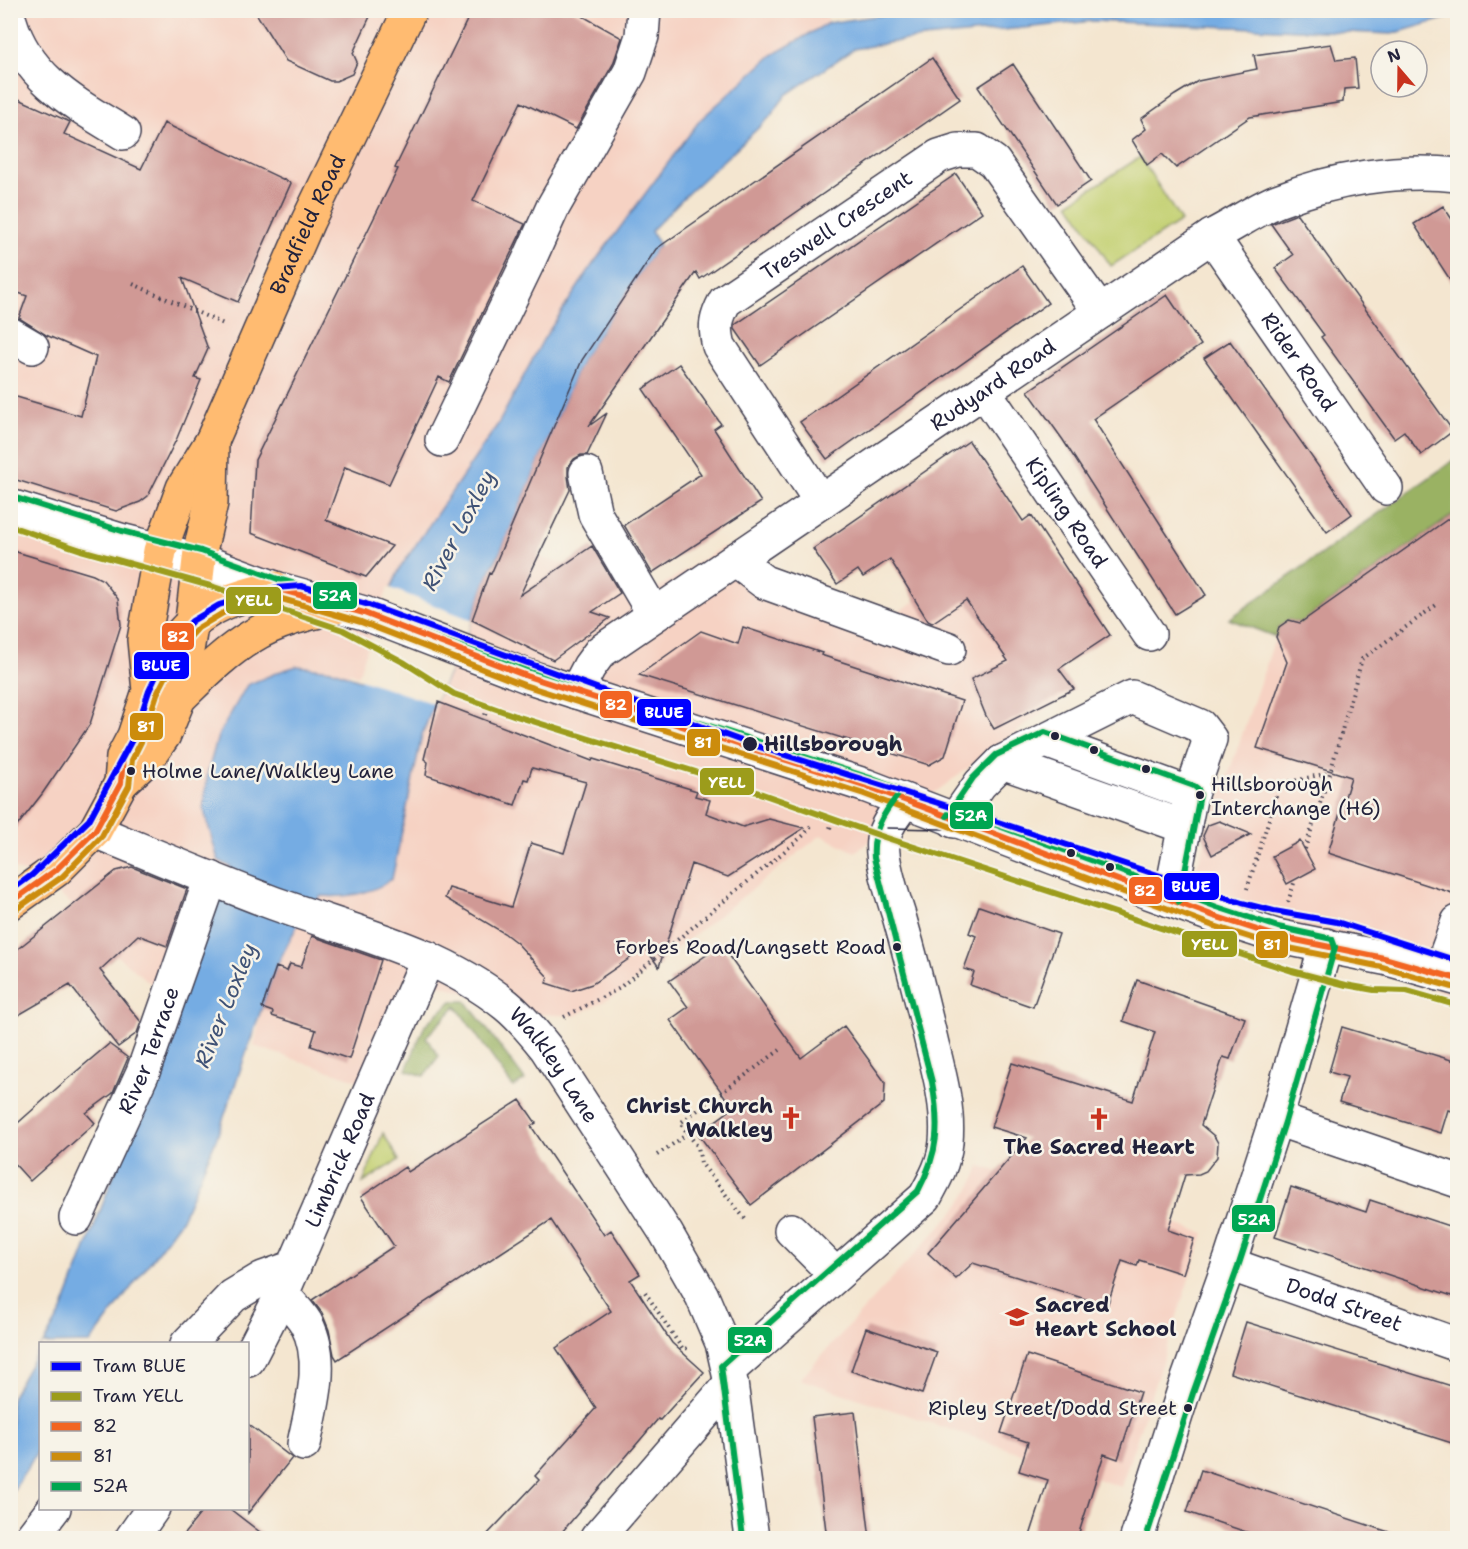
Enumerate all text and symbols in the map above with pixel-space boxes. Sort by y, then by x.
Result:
north arrow [1369,39,1429,99]
text: N [1384,43,1404,67]
street label: Bradfield Road [264,150,352,299]
street label: Treswell Crescent [755,164,918,287]
street label: Rider Road [1255,307,1343,417]
street label: Rudyard Road [925,332,1061,438]
street label: Kipling Road [1019,452,1114,574]
water label: River Loxley [415,465,502,595]
line badge: 52A [312,581,358,610]
text: 52A [319,585,351,606]
line badge: YELL [225,586,282,615]
text: YELL [235,590,273,611]
line badge: 82 [161,622,195,651]
text: 82 [167,626,189,647]
line badge: BLUE [133,651,190,680]
text: BLUE [141,655,181,676]
line badge: 82 [599,690,633,719]
text: 82 [605,694,627,715]
line badge: BLUE [636,698,692,727]
text: BLUE [644,702,684,723]
line badge: 81 [129,712,164,741]
text: 81 [137,716,155,737]
line badge: 81 [686,728,721,757]
place label: Hillsborough [764,730,903,758]
unlabelled marker [1049,730,1061,742]
text: 81 [694,732,712,753]
marker: Hillsborough [741,735,759,753]
unlabelled marker [1088,744,1100,756]
place label: Holme Lane/Walkley Lane [142,758,394,784]
unlabelled marker [1140,763,1152,775]
marker: Holme Lane/Walkley Lane [125,765,137,777]
line badge: YELL [699,767,755,796]
place label: Hillsborough Interchange (H6) [1211,771,1380,821]
text: YELL [708,772,746,793]
marker: Hillsborough Interchange (H6) [1194,789,1206,801]
line badge: 52A [949,801,994,830]
text: 52A [955,805,987,826]
unlabelled marker [1065,847,1077,859]
unlabelled marker [1104,861,1116,873]
line badge: BLUE [1163,872,1220,901]
line badge: 82 [1128,876,1163,905]
text: BLUE [1171,876,1211,897]
text: 82 [1134,880,1156,901]
line badge: YELL [1181,930,1238,958]
line badge: 81 [1255,930,1289,959]
place label: Forbes Road/Langsett Road [615,934,886,960]
text: YELL [1191,934,1229,955]
text: 81 [1263,934,1281,955]
water label: River Loxley [187,938,264,1072]
marker: Forbes Road/Langsett Road [891,941,903,953]
street label: River Terrace [112,983,186,1119]
street label: Walkley Lane [503,1001,605,1128]
street label: Limbrick Road [299,1089,382,1232]
place label: Christ Church Walkley [626,1092,773,1144]
church icon: Christ Church Walkley [778,1105,804,1131]
church icon: The Sacred Heart [1086,1106,1112,1132]
place label: The Sacred Heart [1003,1133,1195,1161]
line badge: 52A [1231,1204,1276,1233]
text: 52A [1238,1209,1270,1230]
street label: Dodd Street [1282,1271,1406,1338]
place label: Sacred Heart School [1035,1291,1177,1343]
school or university icon: Sacred Heart School [1004,1304,1030,1330]
line badge: 52A [727,1326,773,1354]
text: 52A [734,1330,766,1351]
legend [39,1342,249,1510]
text: Tram BLUE [93,1354,186,1378]
text: Tram YELL [93,1384,183,1408]
place label: Ripley Street/Dodd Street [928,1395,1177,1421]
marker: Ripley Street/Dodd Street [1182,1402,1194,1414]
text: 82 [93,1414,117,1438]
text: 81 [93,1444,112,1468]
text: 52A [93,1474,128,1498]

